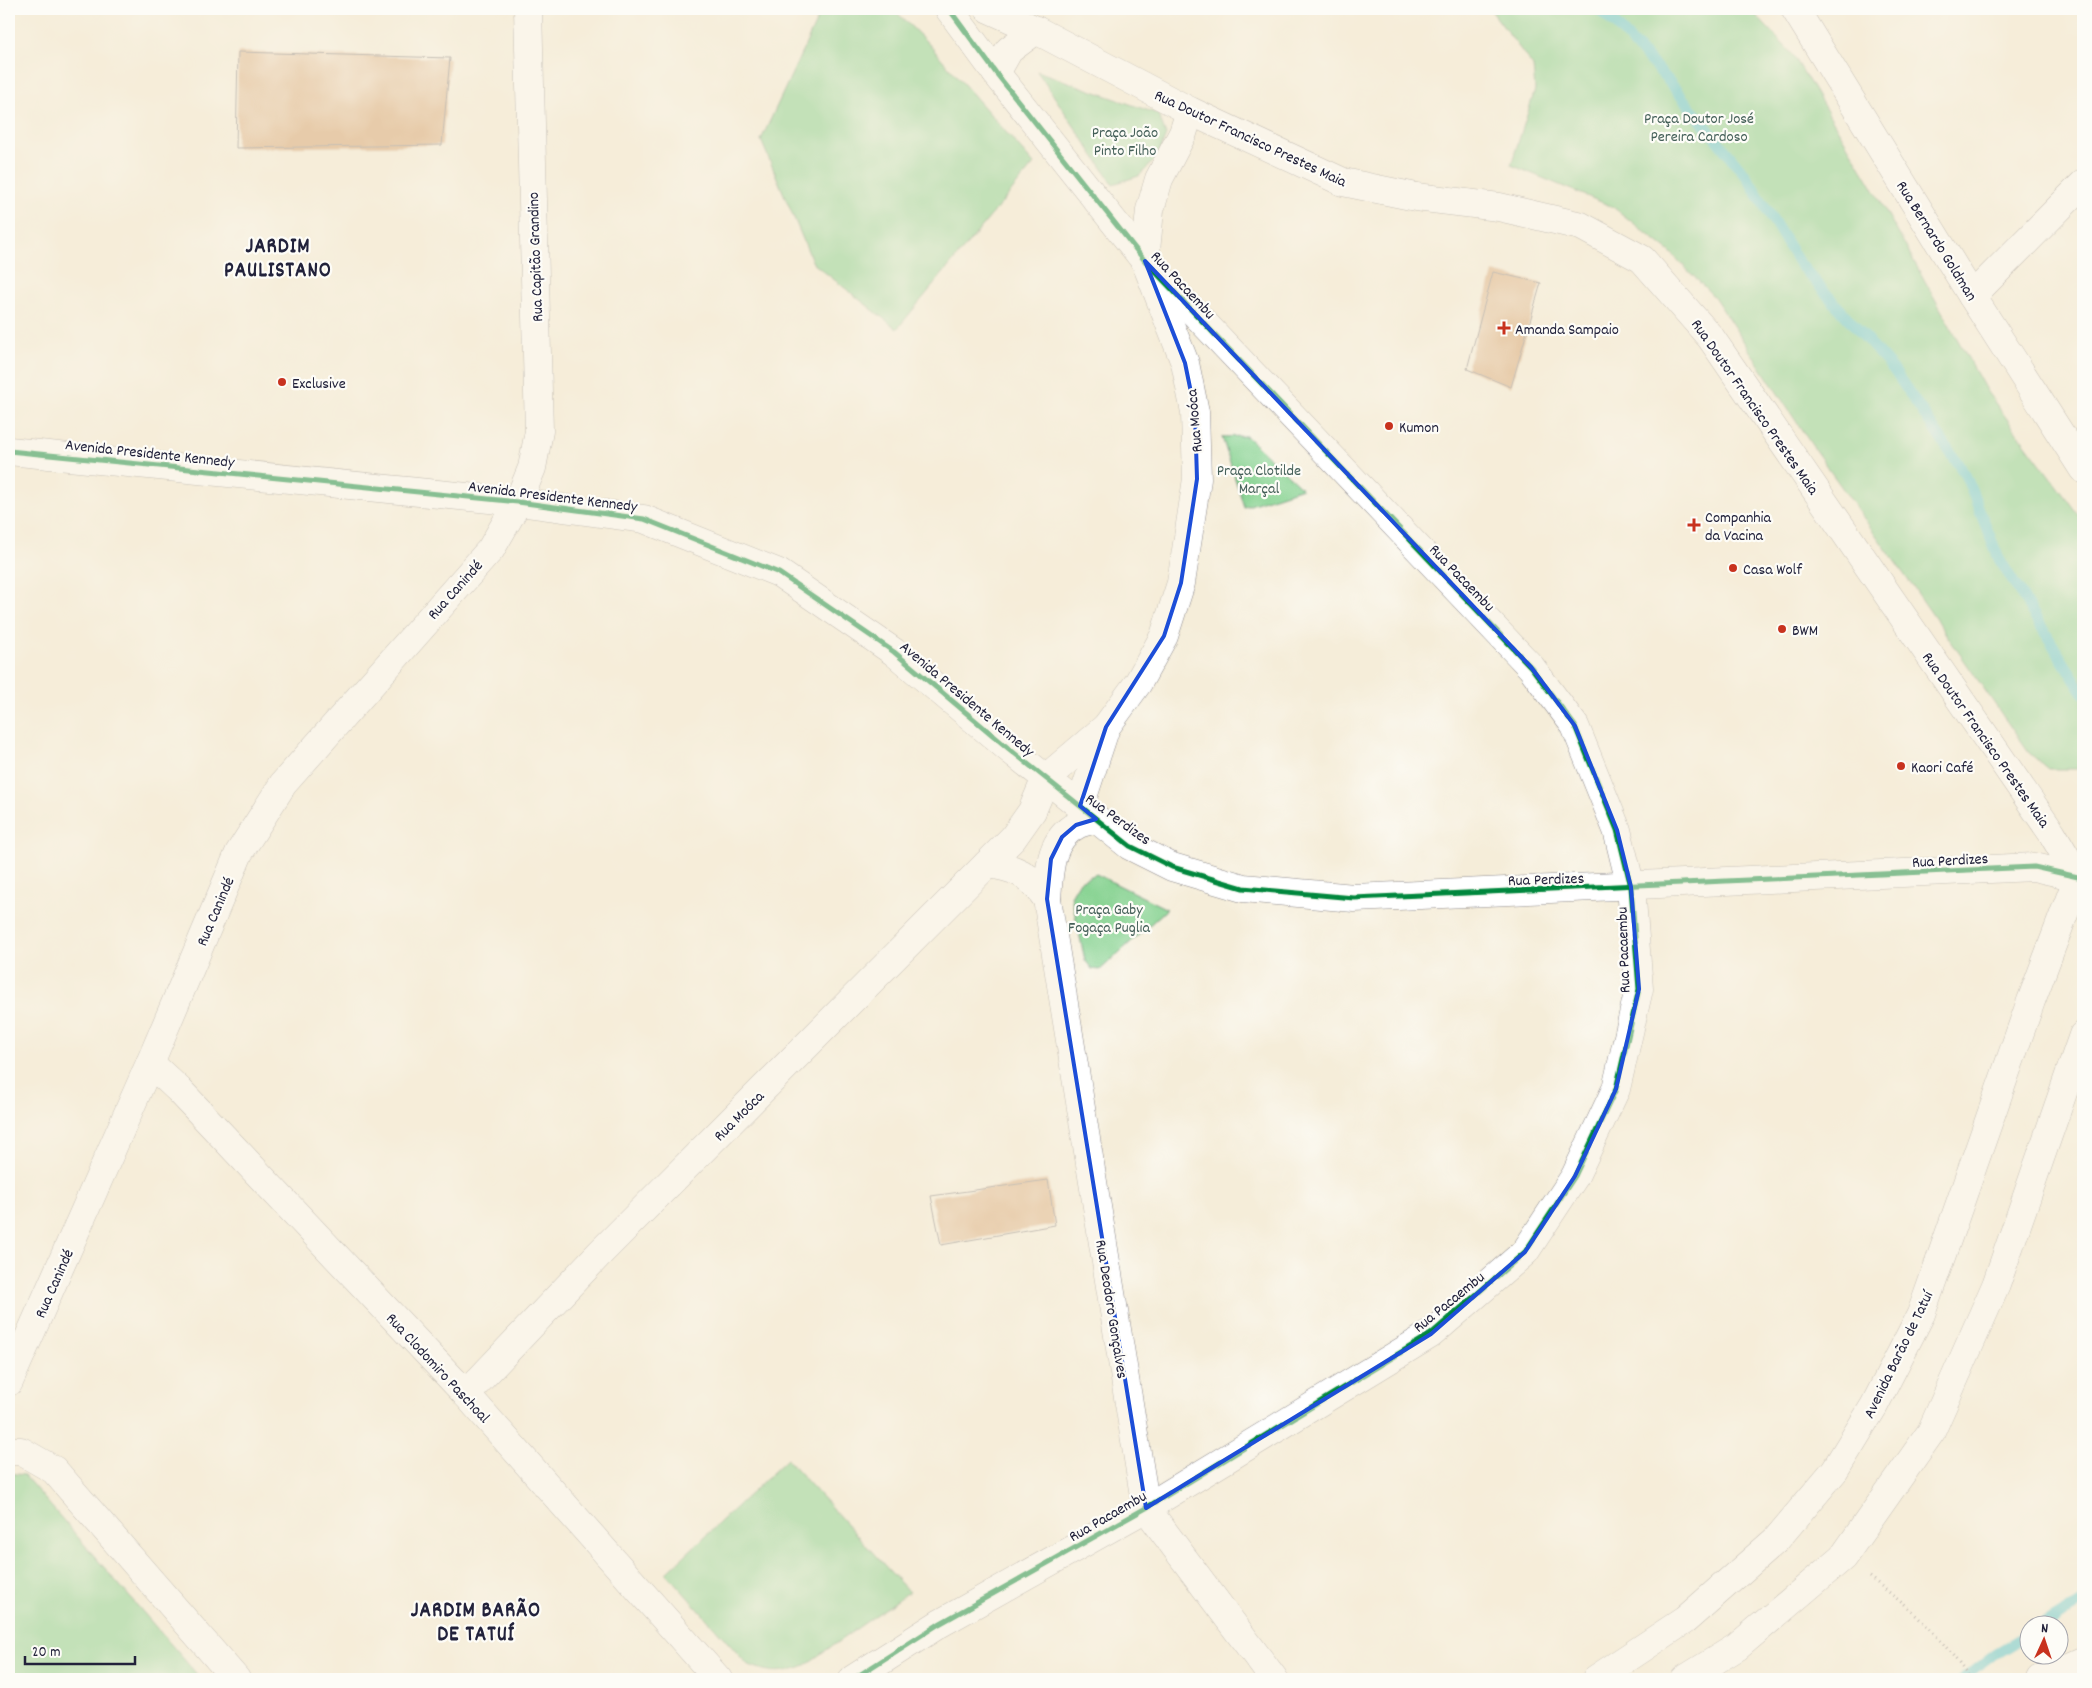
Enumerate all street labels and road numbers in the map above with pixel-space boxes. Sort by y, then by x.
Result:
street label: Rua Doutor Francisco Prestes Maia [1150,85,1350,194]
street label: Rua Bernardo Goldman [1890,177,1982,306]
street label: Rua Capitão Grandino [523,191,550,322]
street label: Rua Pacaembu [1144,246,1220,325]
street label: Rua Doutor Francisco Prestes Maia [1684,315,1824,500]
street label: Rua Moóca [1181,388,1210,453]
street label: Avenida Presidente Kennedy [64,434,236,475]
street label: Avenida Presidente Kennedy [467,476,639,519]
street label: Rua Pacaembu [1423,540,1500,618]
street label: Rua Canindé [423,556,489,626]
street label: Avenida Presidente Kennedy [894,636,1039,764]
street label: Rua Doutor Francisco Prestes Maia [1915,648,2055,833]
street label: Rua Perdizes [1080,788,1155,852]
street label: Rua Perdizes [1911,848,1989,875]
street label: Rua Perdizes [1508,868,1585,893]
street label: Rua Canindé [191,874,241,950]
street label: Rua Pacaembu [1611,906,1637,993]
street label: Rua Moóca [709,1086,771,1147]
street label: Rua Deodoro Gonçalves [1088,1238,1133,1381]
street label: Rua Canindé [30,1246,81,1322]
street label: Rua Pacaembu [1409,1267,1490,1339]
street label: Avenida Barão de Tatuí [1858,1287,1941,1423]
street label: Rua Clodomiro Paschoal [380,1308,495,1429]
street label: Rua Pacaembu [1065,1486,1152,1549]

